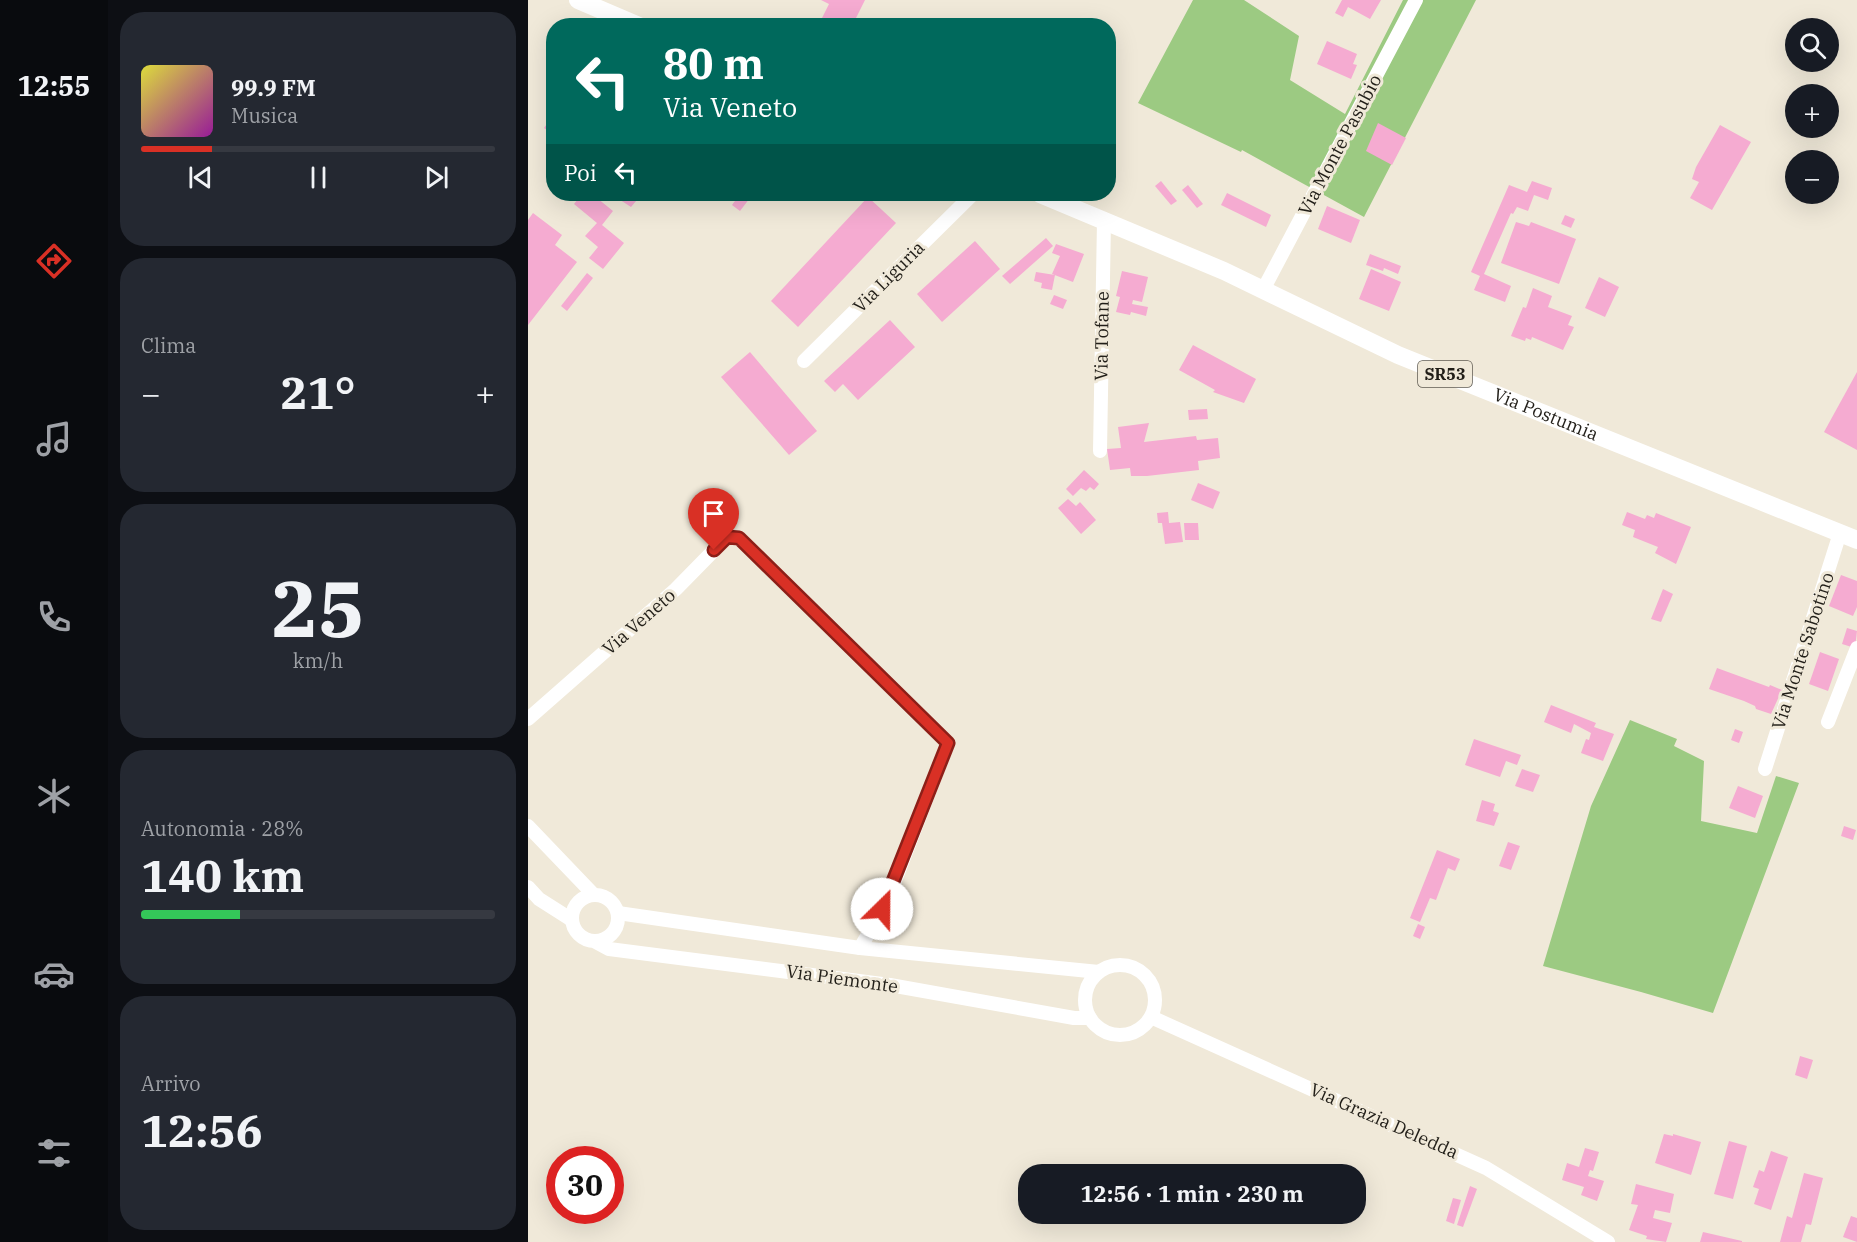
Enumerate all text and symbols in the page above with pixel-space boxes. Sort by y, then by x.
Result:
map controls [1785,18,1839,204]
button: search [1785,18,1839,72]
text: 80 m [663,36,764,91]
icon: left [564,42,642,120]
text: 12:55 [18,68,90,103]
street label: Via Monte Pasubio [1293,70,1386,219]
text: 99.9 FM [231,73,316,102]
button: + [1785,84,1839,138]
text: Via Veneto [663,89,797,124]
text: Musica [231,102,298,129]
button: − [1785,150,1839,204]
icon: left [609,156,642,189]
text: Poi [564,158,597,187]
icon: previous [184,161,217,194]
icon: pause [302,161,335,194]
icon: next [420,161,453,194]
street label: Via Liguria [848,236,929,317]
icon: directions [33,240,75,282]
street label: Via Tofane [1089,291,1114,381]
text: Clima [141,332,196,359]
road number: SR53 [1418,361,1472,387]
text: 21° [280,363,356,421]
text: − [141,372,161,415]
text: + [475,372,495,415]
street label: Via Postumia [1490,383,1602,446]
icon: music [33,418,75,460]
pin [688,488,739,550]
icon: arrive [697,497,730,530]
text: 25 [271,557,365,658]
street label: Via Monte Sabotino [1766,569,1839,732]
street label: Via Veneto [597,584,680,660]
icon: phone [33,596,75,638]
text: km/h [293,647,343,674]
icon: climate [33,775,75,817]
text: Autonomia · 28% [141,815,303,842]
text: 140 km [141,846,304,904]
position arrow [850,877,914,941]
icon: car [33,953,75,995]
street label: Via Piemonte [785,959,899,998]
text: Arrivo [141,1070,201,1097]
street label: Via Grazia Deledda [1306,1077,1462,1164]
text: 12:56 [141,1101,263,1159]
icon: filters [33,1132,75,1174]
speed limit sign: 30 [546,1146,624,1224]
text: 12:56 · 1 min · 230 m [1080,1179,1304,1208]

